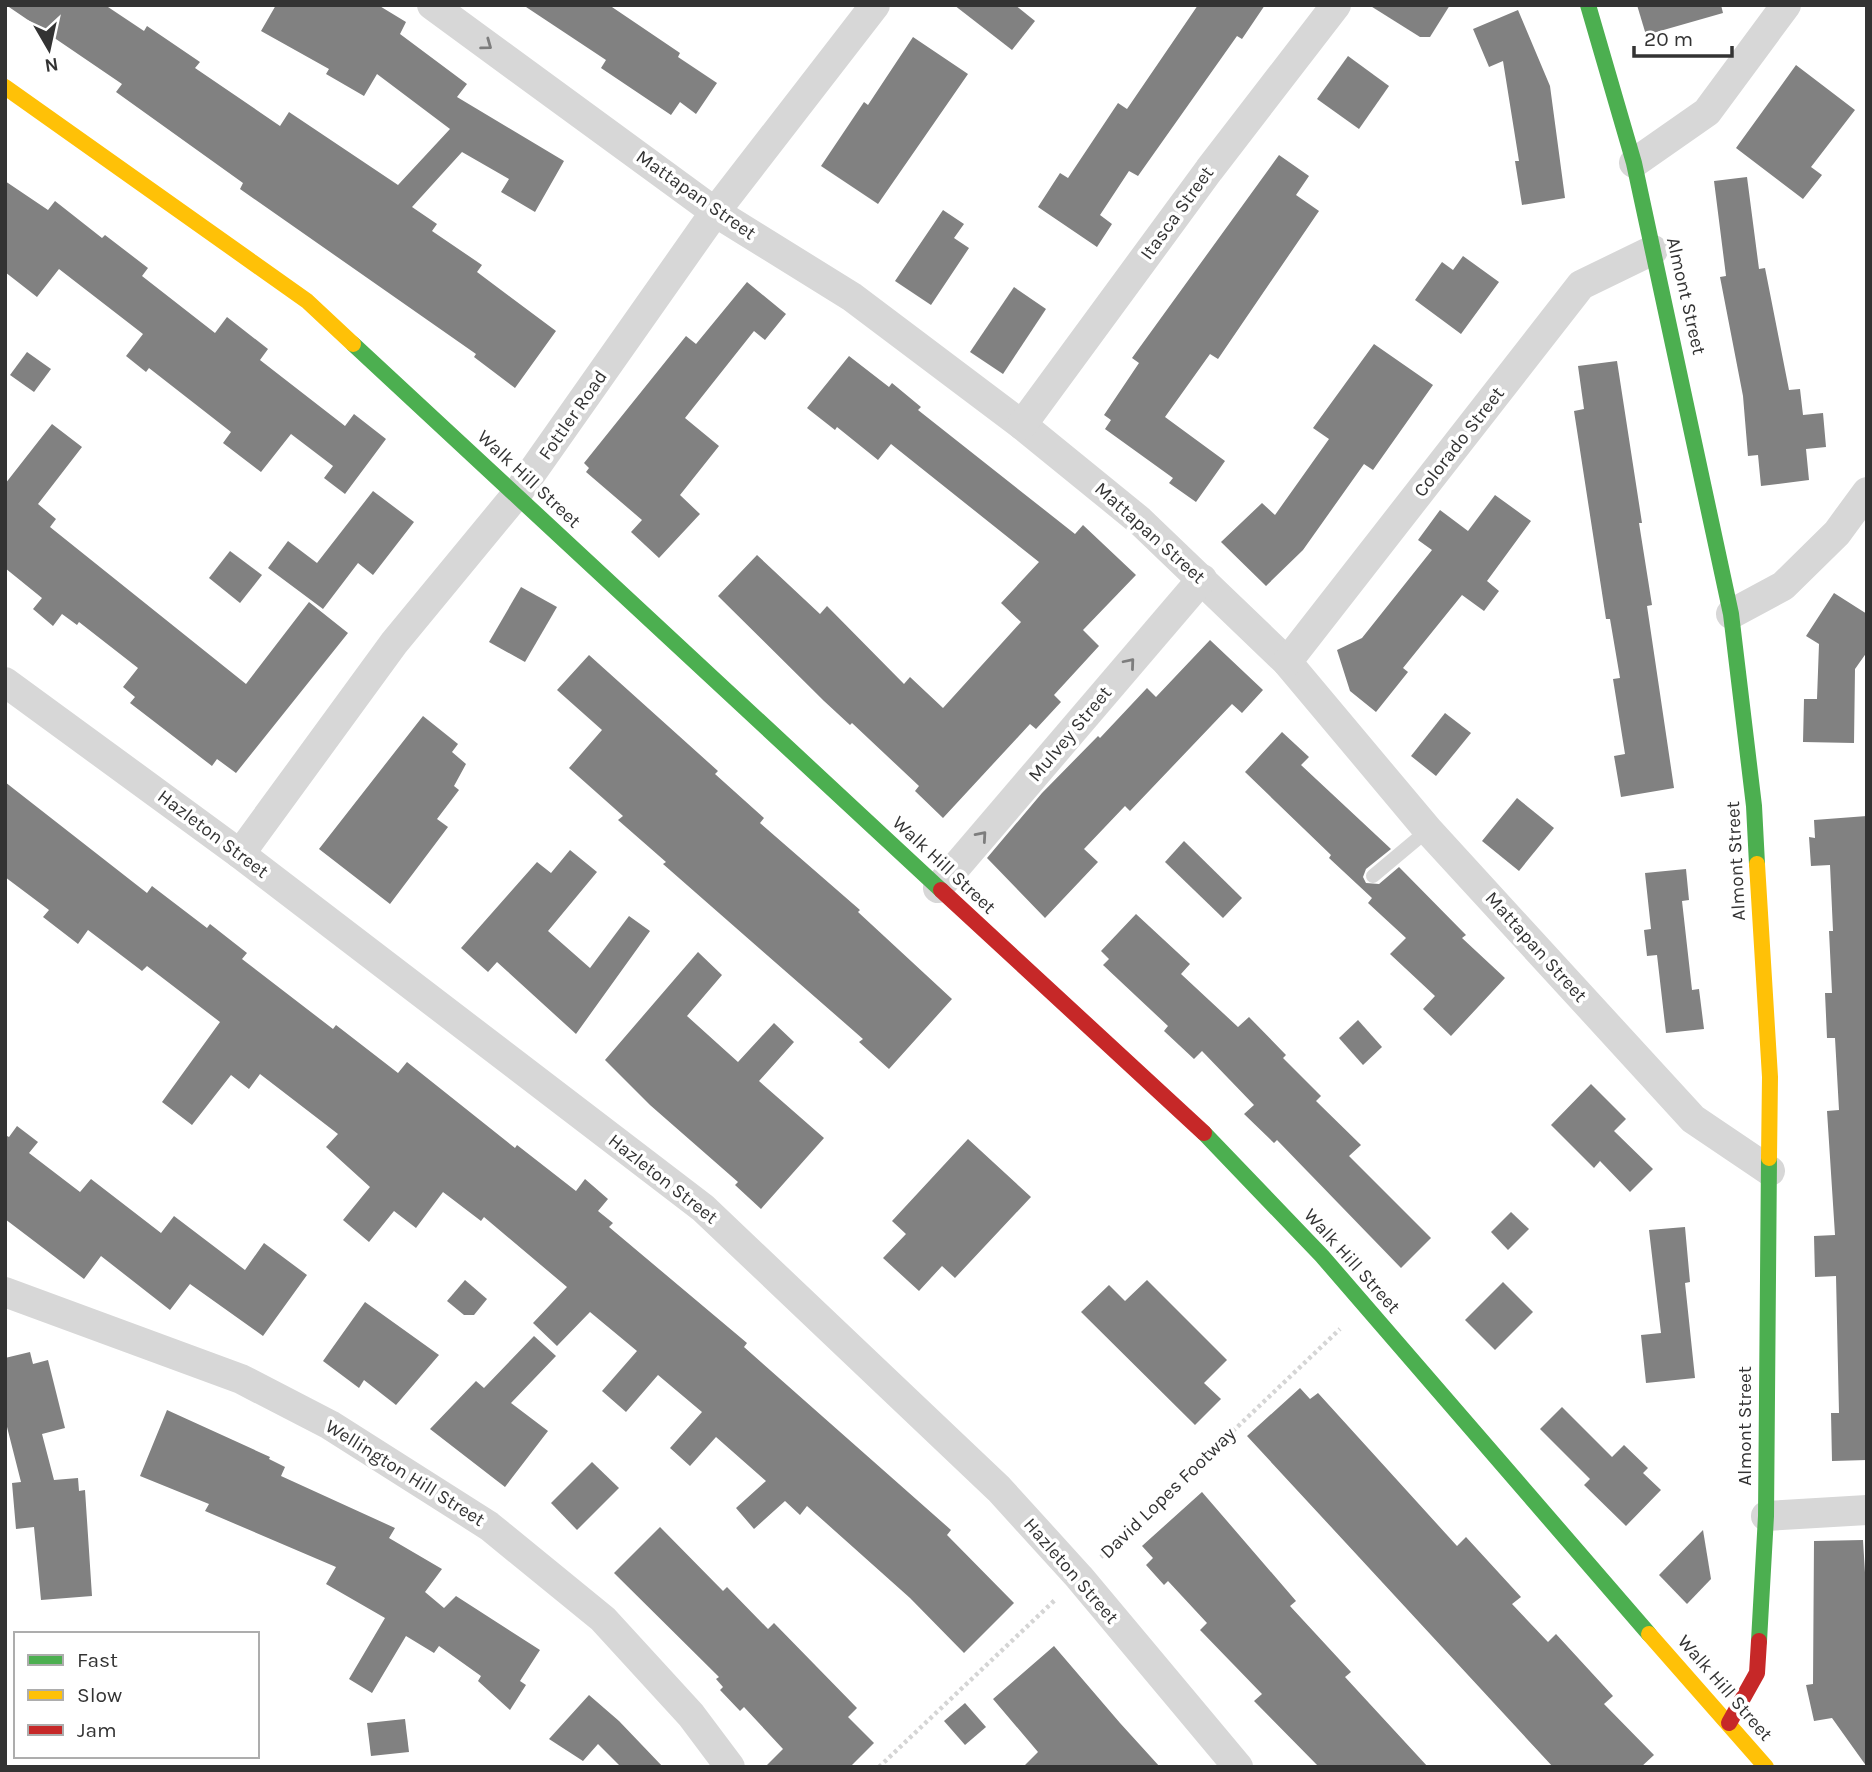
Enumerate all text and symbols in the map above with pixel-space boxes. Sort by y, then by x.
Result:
north arrow [14,14,84,84]
scale bar [1634,14,1732,58]
text: 20 m [1644,27,1693,51]
one-way arrow [479,37,492,50]
text: N [43,53,60,77]
street label: Mattapan Street [632,146,760,244]
street label: Itasca Street [1136,162,1218,264]
street label: Almont Street [1662,235,1710,357]
street label: Fottler Road [534,366,612,464]
street label: Colorado Street [1409,383,1509,501]
street label: Walk Hill Street [473,426,585,532]
street label: Mattapan Street [1090,478,1210,588]
one-way arrow [1122,658,1134,671]
street label: Mulvey Street [1024,682,1116,786]
street label: Hazleton Street [153,785,273,883]
street label: Almont Street [1722,801,1750,921]
street label: Walk Hill Street [888,812,1000,918]
one-way arrow [974,831,986,844]
street label: Mattapan Street [1481,887,1591,1007]
street label: Hazleton Street [604,1129,722,1229]
street label: Walk Hill Street [1299,1204,1405,1318]
street label: Almont Street [1734,1366,1756,1486]
street label: Wellington Hill Street [321,1415,489,1531]
street label: David Lopes Footway [1096,1423,1240,1563]
street label: Hazleton Street [1019,1514,1123,1628]
street label: Walk Hill Street [1673,1631,1777,1745]
legend [14,1632,259,1758]
text: Fast [77,1648,118,1672]
text: Slow [77,1683,122,1707]
text: Jam [77,1718,117,1742]

